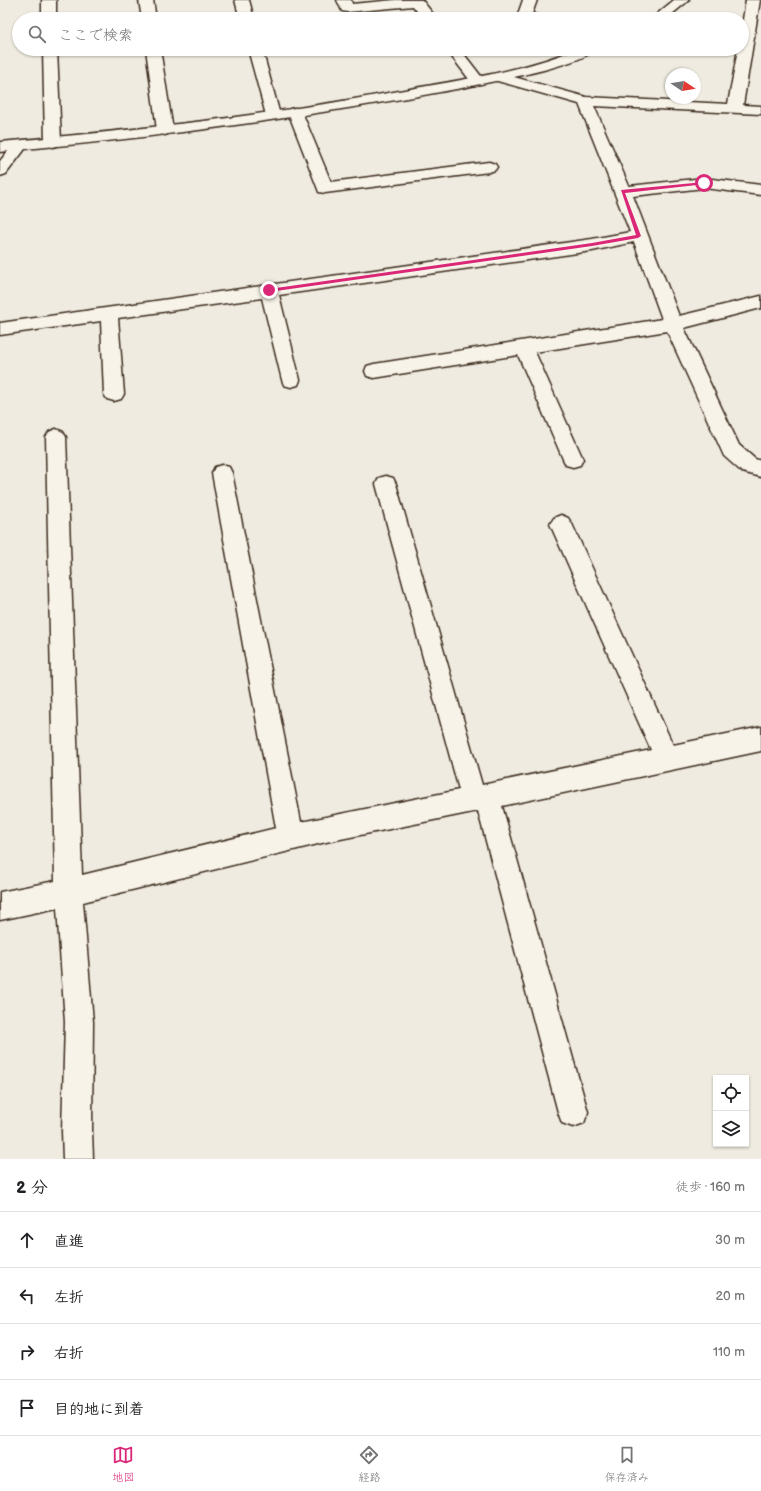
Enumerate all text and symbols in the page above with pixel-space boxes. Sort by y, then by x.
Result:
search box [12,12,749,56]
icon: search [26,23,48,45]
text: ここで検索 [58,26,133,45]
north arrow [665,68,701,104]
route start [695,174,713,192]
route end [260,281,278,299]
map controls [713,1075,749,1147]
button: locate [713,1075,749,1111]
button: layers [713,1111,749,1147]
text: 2 分 [16,1178,48,1198]
text: 徒歩 · 160 m [676,1179,745,1195]
icon: ahead [16,1229,38,1251]
text: 直進 [54,1232,84,1251]
text: 30 m [715,1232,745,1248]
icon: left [16,1285,38,1307]
text: 左折 [54,1288,84,1307]
text: 20 m [715,1288,745,1304]
icon: right [16,1341,38,1363]
text: 右折 [54,1344,84,1363]
text: 110 m [713,1344,745,1360]
icon: arrive [16,1397,38,1419]
text: 目的地に到着 [54,1400,144,1419]
tab: 地図 [112,1444,134,1484]
tab: 経路 [358,1444,380,1484]
tab: 保存済み [605,1444,649,1484]

